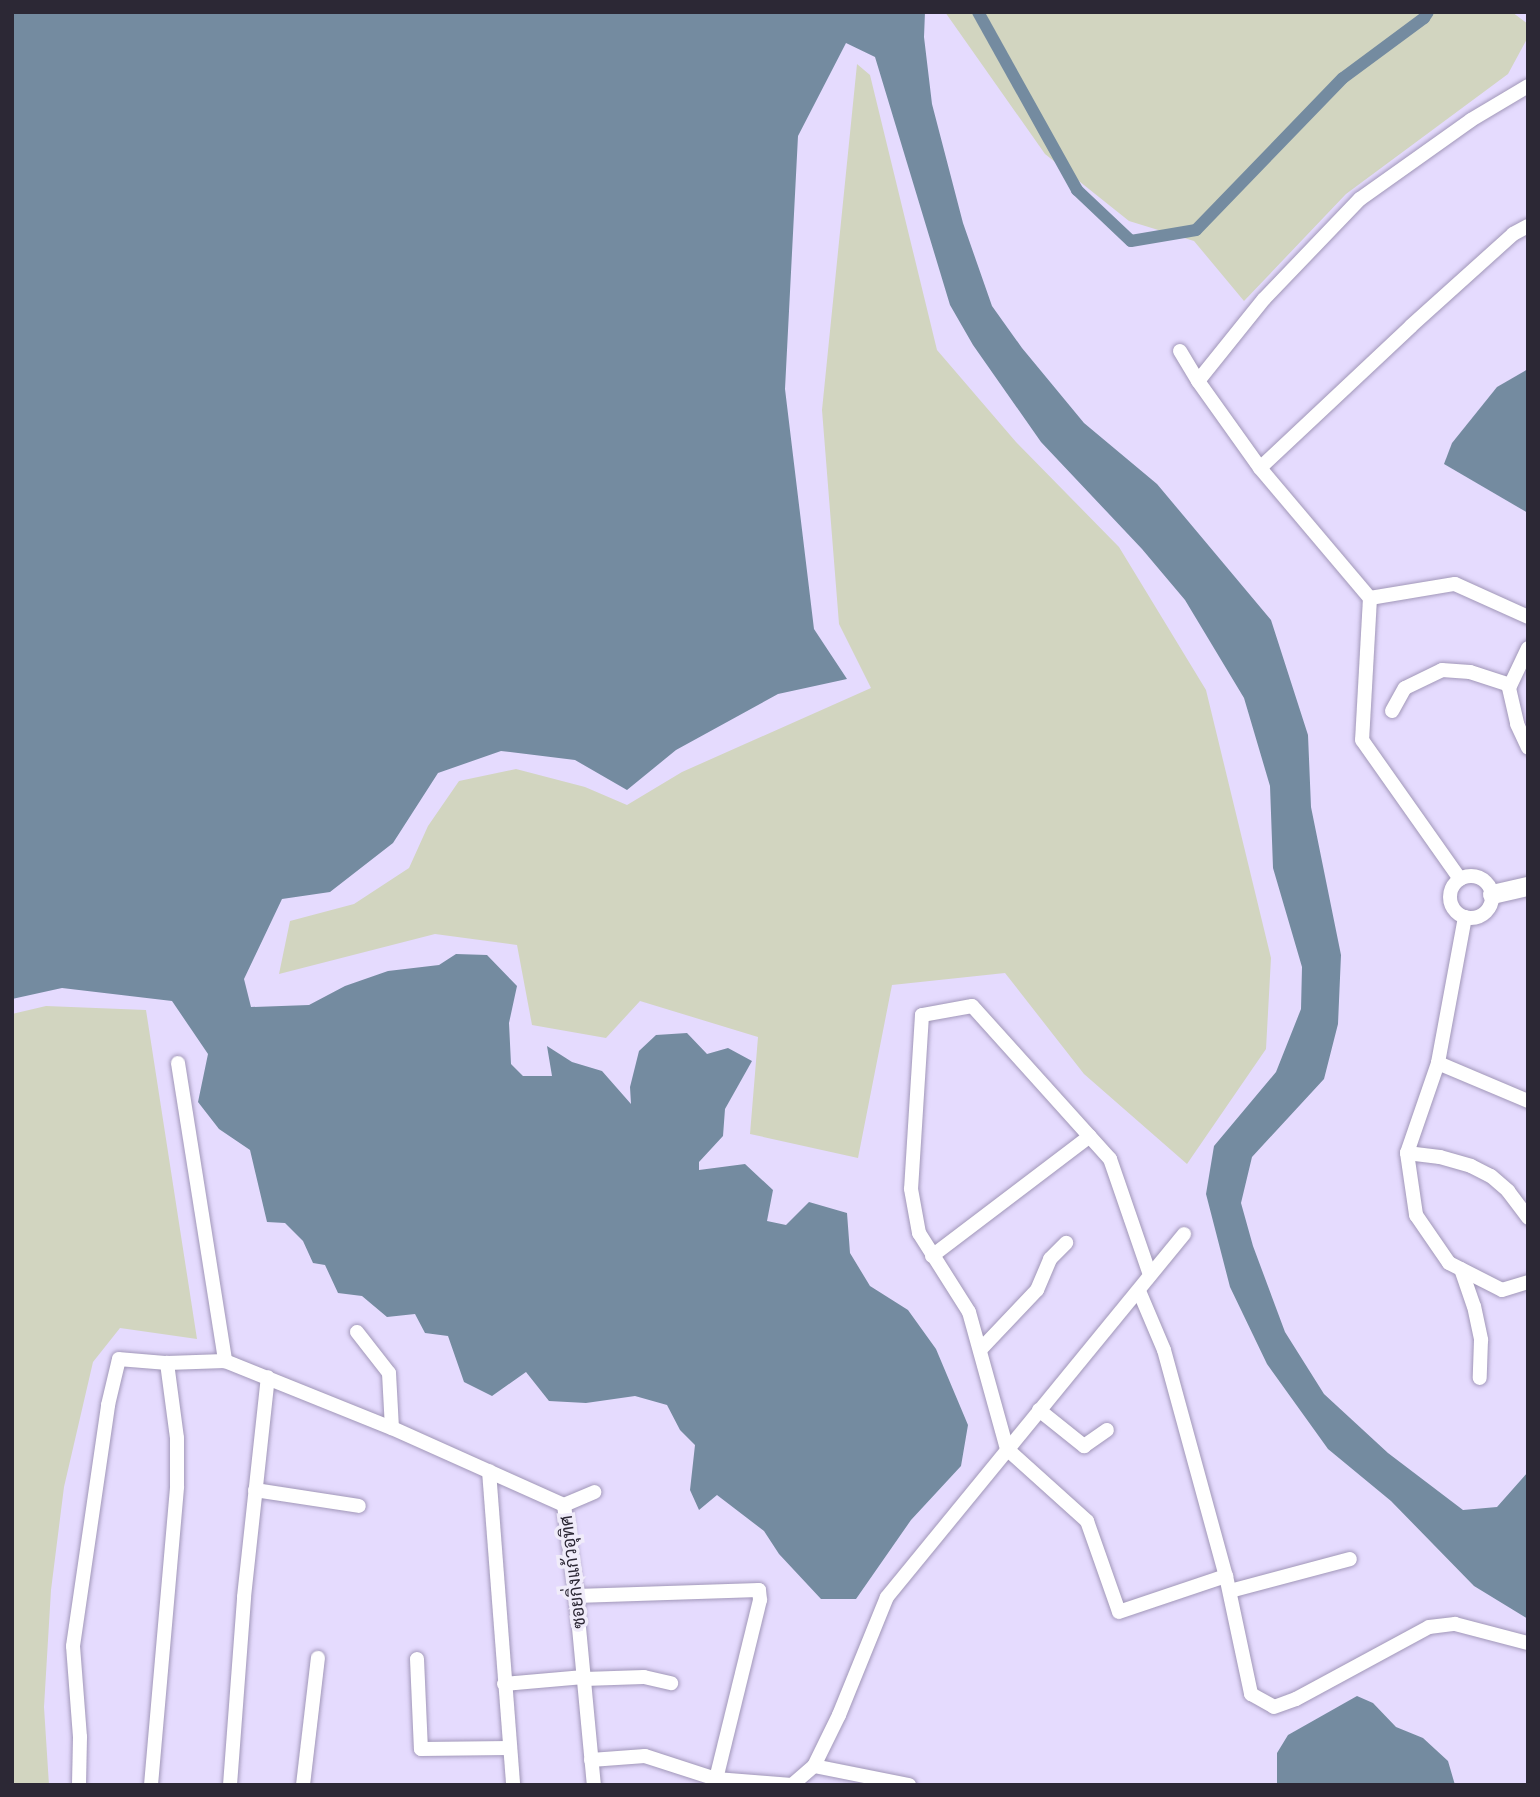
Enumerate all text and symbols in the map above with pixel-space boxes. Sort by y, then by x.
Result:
street label: ซอยกิ่งแก้วอุทิศ [554,1514,590,1630]

